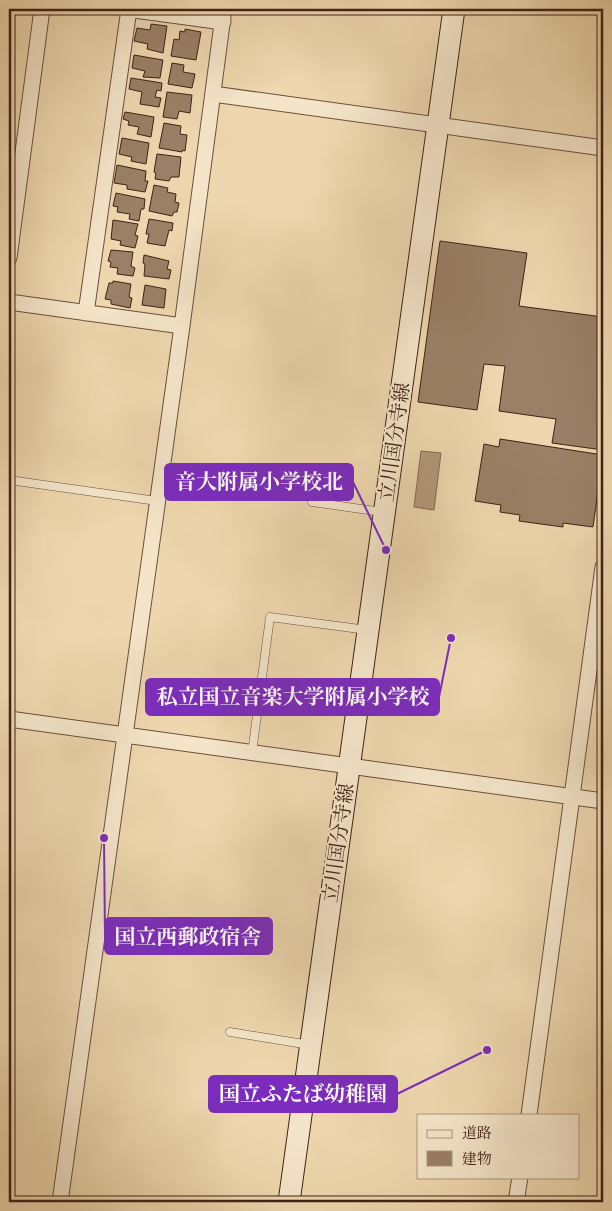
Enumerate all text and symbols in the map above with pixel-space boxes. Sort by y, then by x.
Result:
street label: 立川国分寺線 [371,380,416,503]
callout: 音大附属小学校北 [165,464,353,500]
text: 音大附属小学校北 [175,466,343,497]
callout: 私立国立音楽大学附属小学校 [146,679,439,715]
text: 私立国立音楽大学附属小学校 [157,681,430,712]
street label: 立川国分寺線 [315,781,360,904]
callout: 国立西郵政宿舎 [105,918,272,954]
text: 国立西郵政宿舎 [115,921,262,952]
callout: 国立ふたば幼稚園 [209,1076,397,1112]
text: 国立ふたば幼稚園 [219,1078,387,1109]
legend [417,1114,580,1178]
text: 道路 [462,1122,492,1143]
text: 建物 [462,1148,492,1169]

